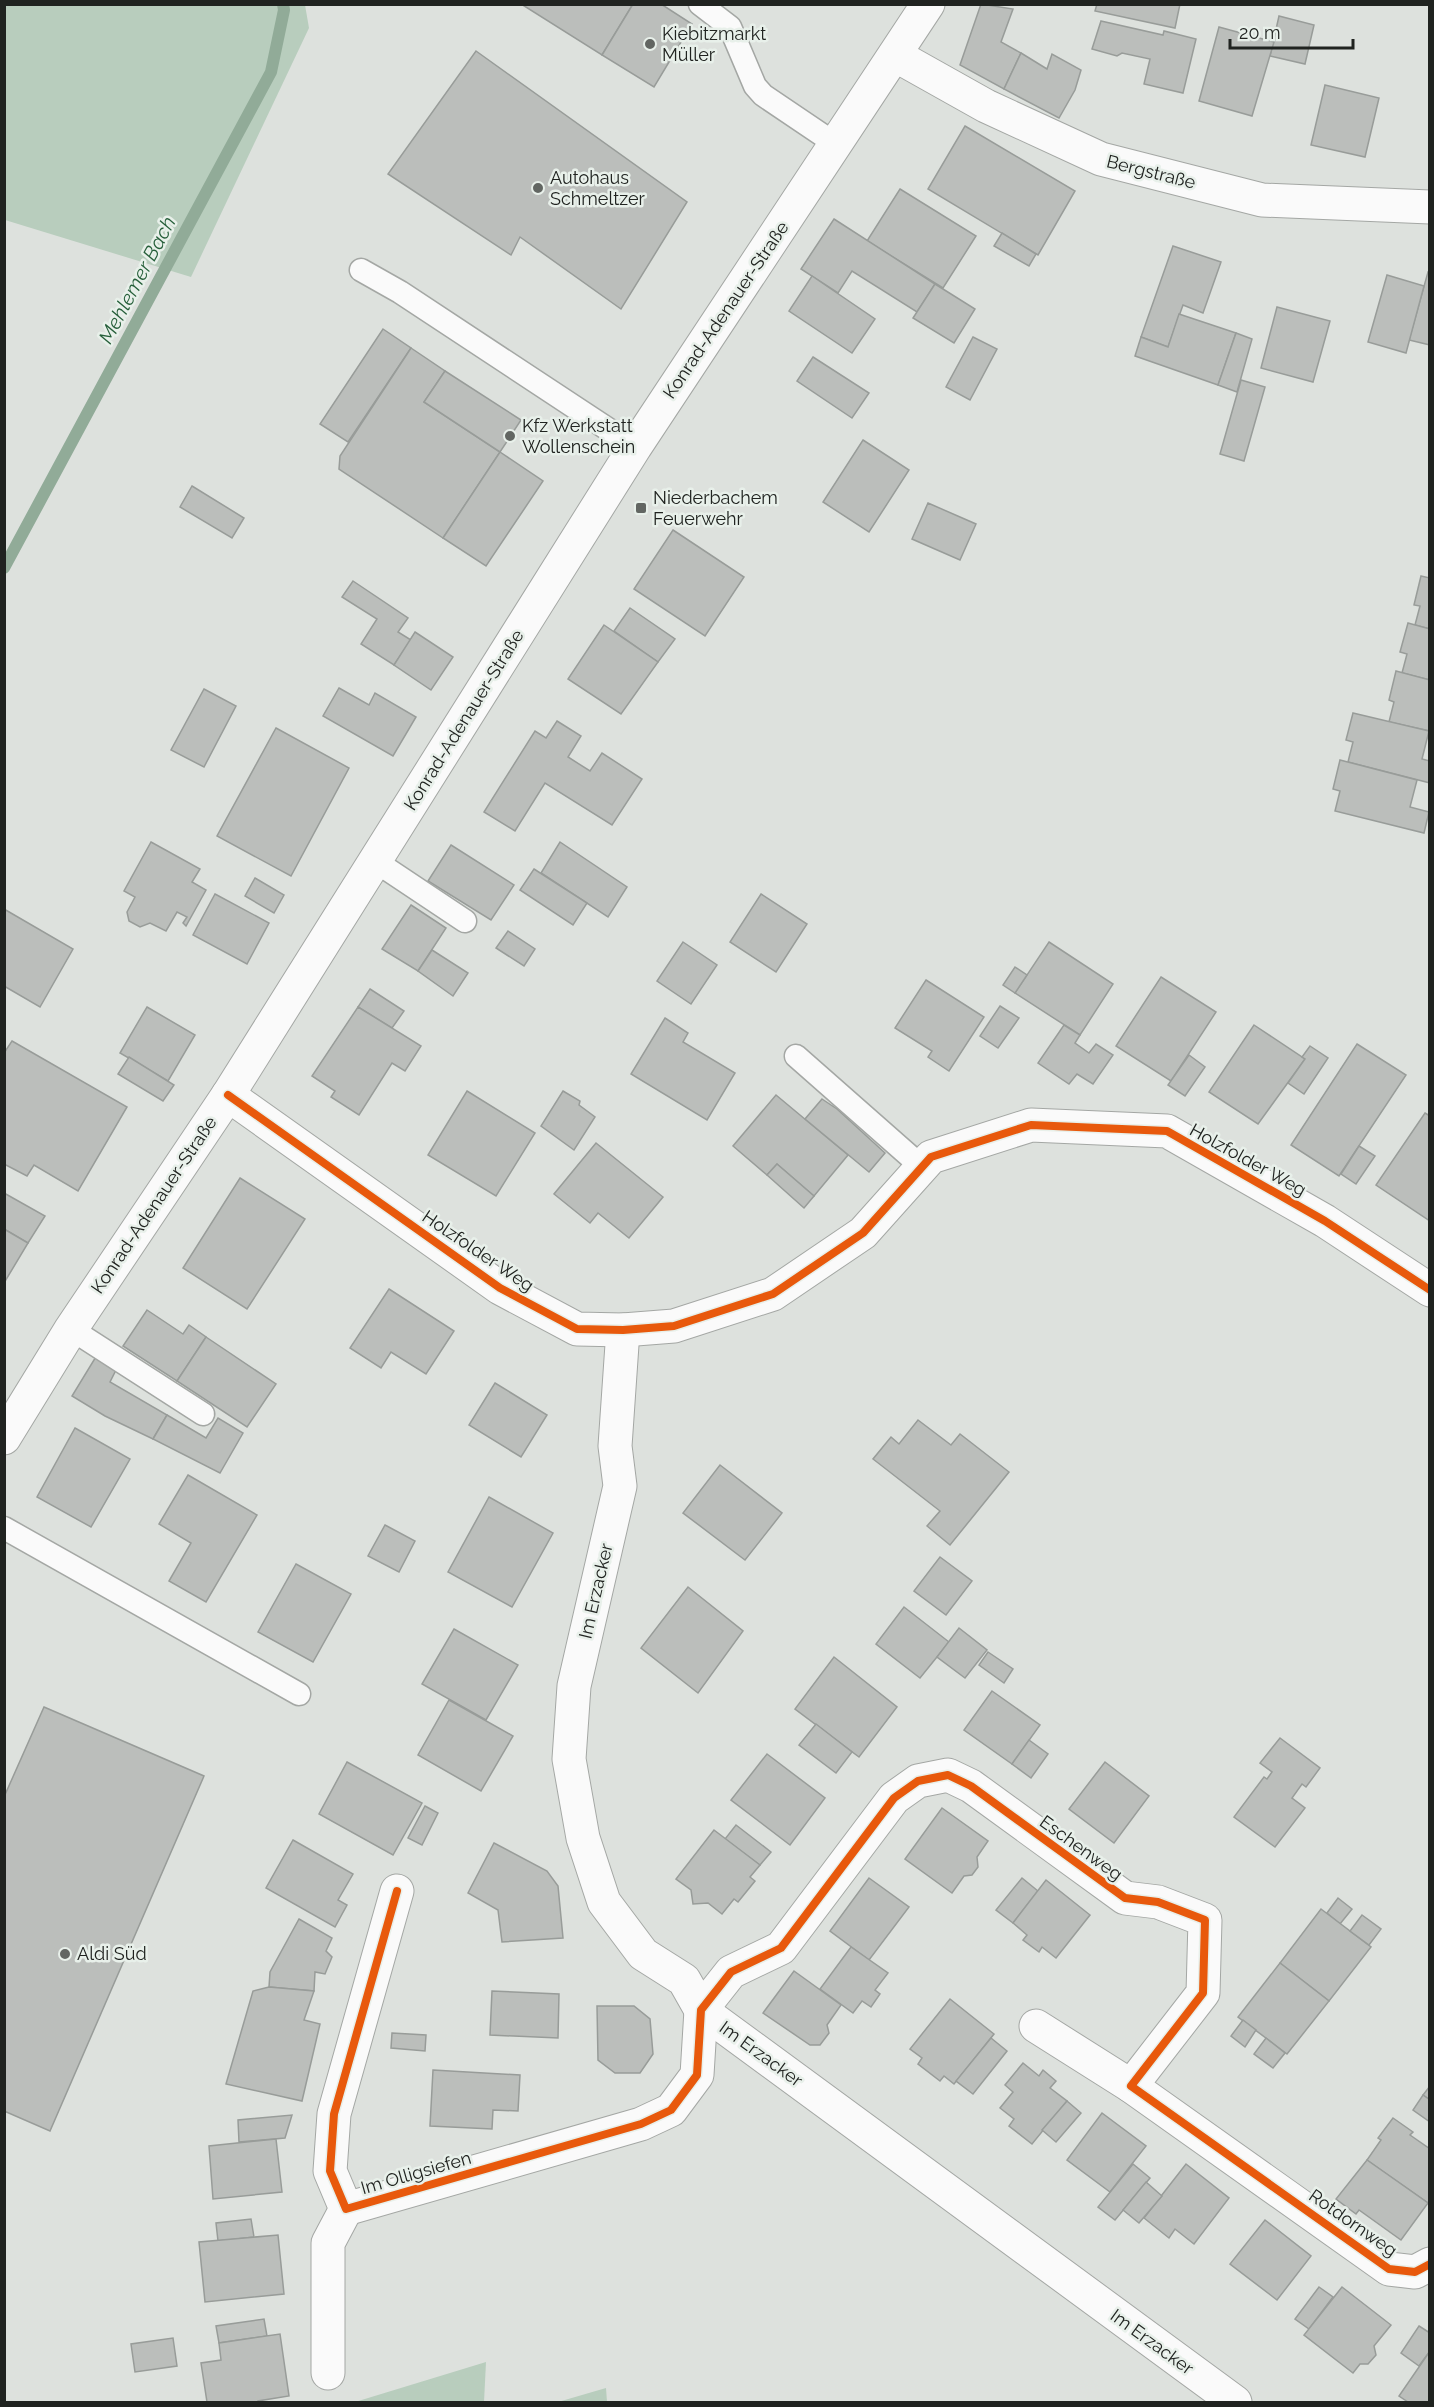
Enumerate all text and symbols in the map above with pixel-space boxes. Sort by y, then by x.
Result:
scale bar [1230,12,1353,50]
text: 20 m [1239,22,1281,43]
place label: Kiebitzmarkt Müller [662,23,766,65]
marker: Kiebitzmarkt Müller [643,37,657,51]
street label: Bergstraße [1104,150,1198,193]
place label: Autohaus Schmeltzer [550,167,646,209]
marker: Autohaus Schmeltzer [531,181,545,195]
water label: Mehlemer Bach [93,212,181,348]
street label: Konrad-Adenauer-Straße [658,217,793,402]
place label: Kfz Werkstatt Wollenschein [522,415,635,457]
marker: Kfz Werkstatt Wollenschein [503,429,517,443]
place label: Niederbachem Feuerwehr [653,487,778,529]
marker: Niederbachem Feuerwehr [634,501,648,515]
street label: Konrad-Adenauer-Straße [399,625,528,814]
street label: Konrad-Adenauer-Straße [86,1112,221,1297]
street label: Holzfolder Weg [1186,1119,1310,1200]
street label: Holzfolder Weg [419,1206,538,1296]
street label: Im Erzacker [574,1540,617,1641]
street label: Eschenweg [1036,1811,1127,1885]
place label: Aldi Süd [77,1943,147,1964]
marker: Aldi Süd [58,1947,72,1961]
street label: Im Erzacker [716,2017,807,2091]
street label: Im Olligsiefen [358,2147,473,2198]
street label: Rotdornweg [1305,2185,1401,2261]
street label: Im Erzacker [1107,2305,1198,2379]

